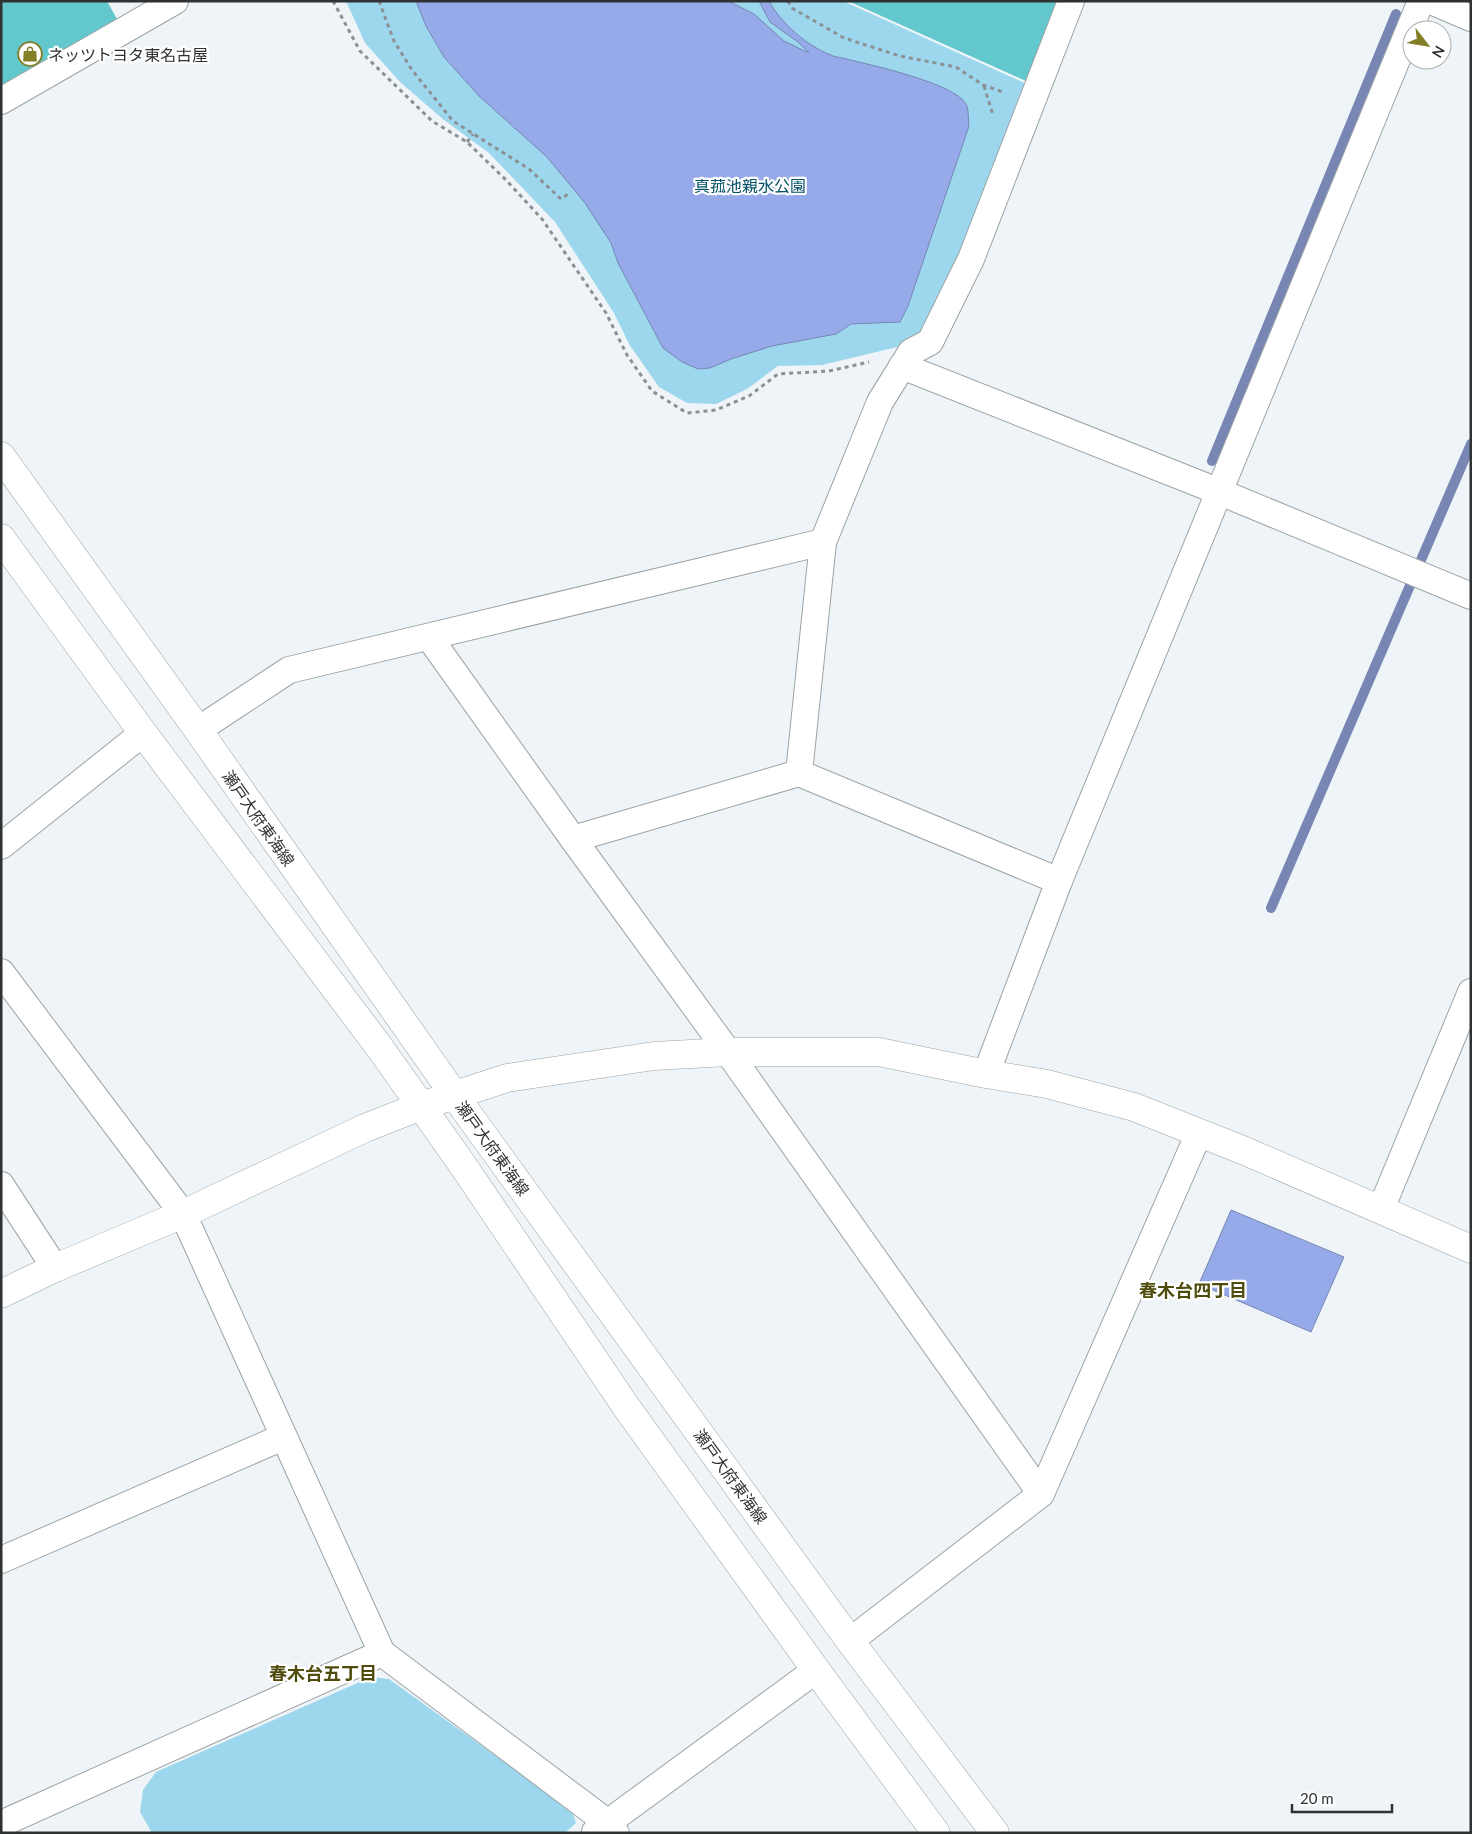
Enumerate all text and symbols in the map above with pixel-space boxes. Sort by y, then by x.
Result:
north arrow [1402,20,1452,70]
shop icon: ネッツトヨタ東名古屋 [17,41,43,67]
text: N [1429,43,1449,61]
place label: ネッツトヨタ東名古屋 [48,45,208,64]
park label: 真菰池親水公園 [694,176,806,195]
street label: 瀬戸大府東海線 [219,767,299,869]
street label: 瀬戸大府東海線 [452,1097,534,1199]
district label: 春木台四丁目 [1139,1279,1247,1301]
street label: 瀬戸大府東海線 [690,1425,772,1527]
district label: 春木台五丁目 [269,1662,377,1684]
scale bar [1292,1782,1392,1814]
text: 20 m [1300,1789,1334,1807]

